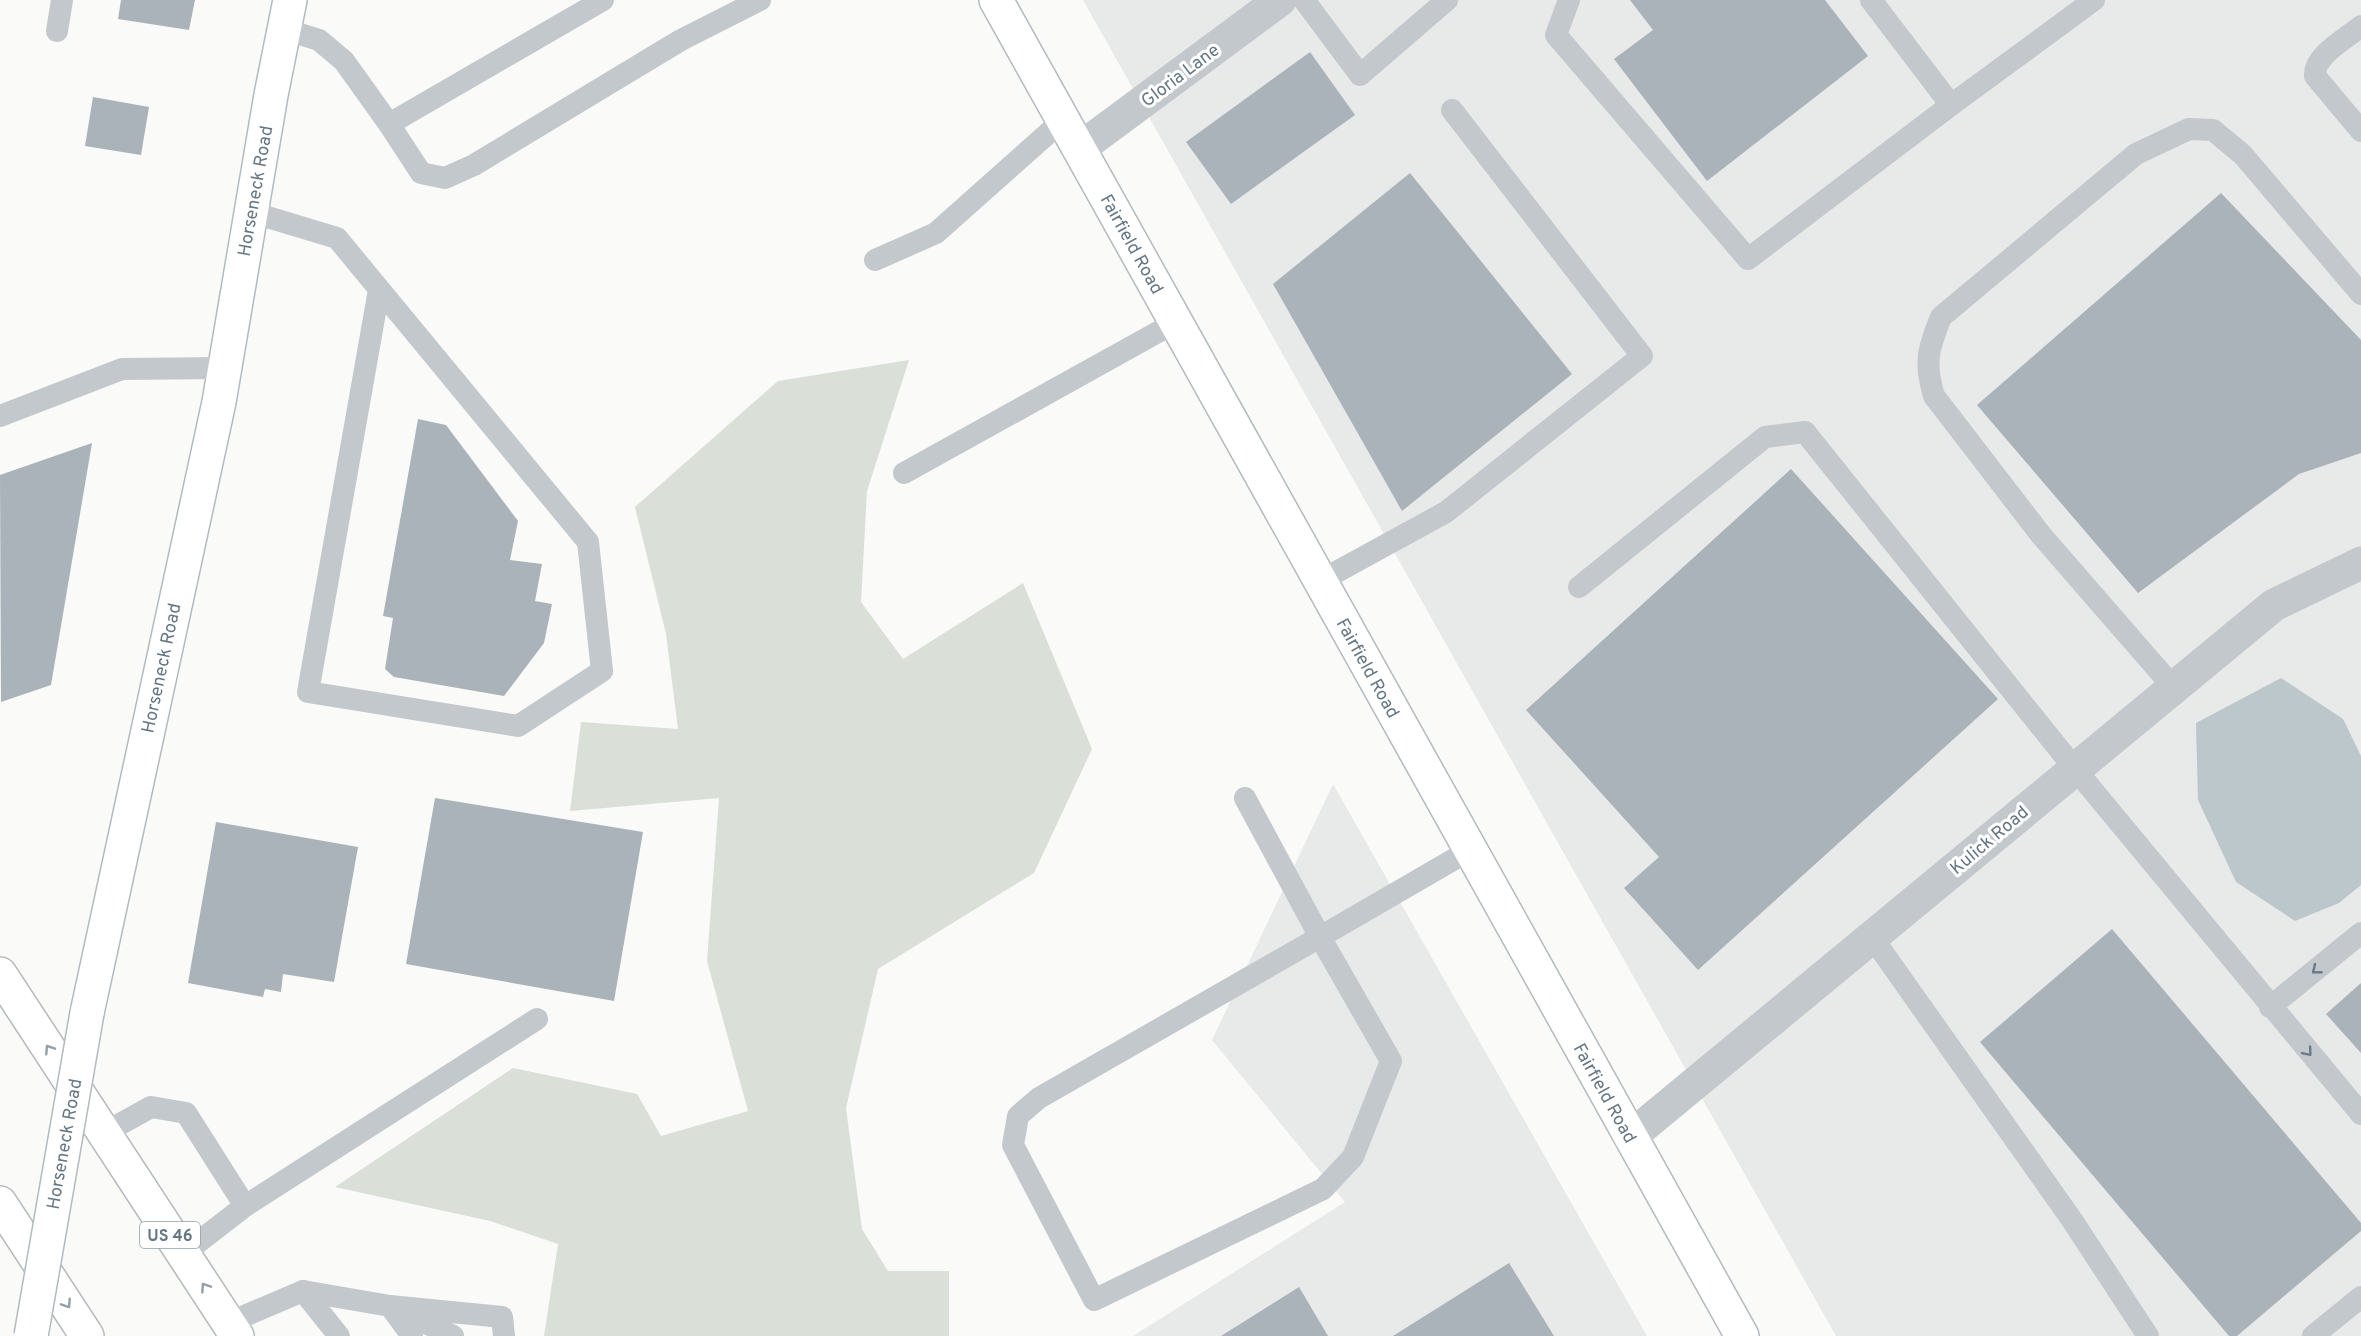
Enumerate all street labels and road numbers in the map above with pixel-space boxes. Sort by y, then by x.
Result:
street label: Gloria Lane [1137,39,1225,113]
street label: Horseneck Road [234,124,279,258]
street label: Fairfield Road [1094,191,1168,299]
street label: Horseneck Road [137,601,187,735]
street label: Fairfield Road [1330,615,1404,723]
street label: Kulick Road [1946,802,2034,881]
street label: Fairfield Road [1567,1040,1641,1148]
street label: Horseneck Road [43,1077,88,1211]
road number: US 46 [140,1222,200,1248]

